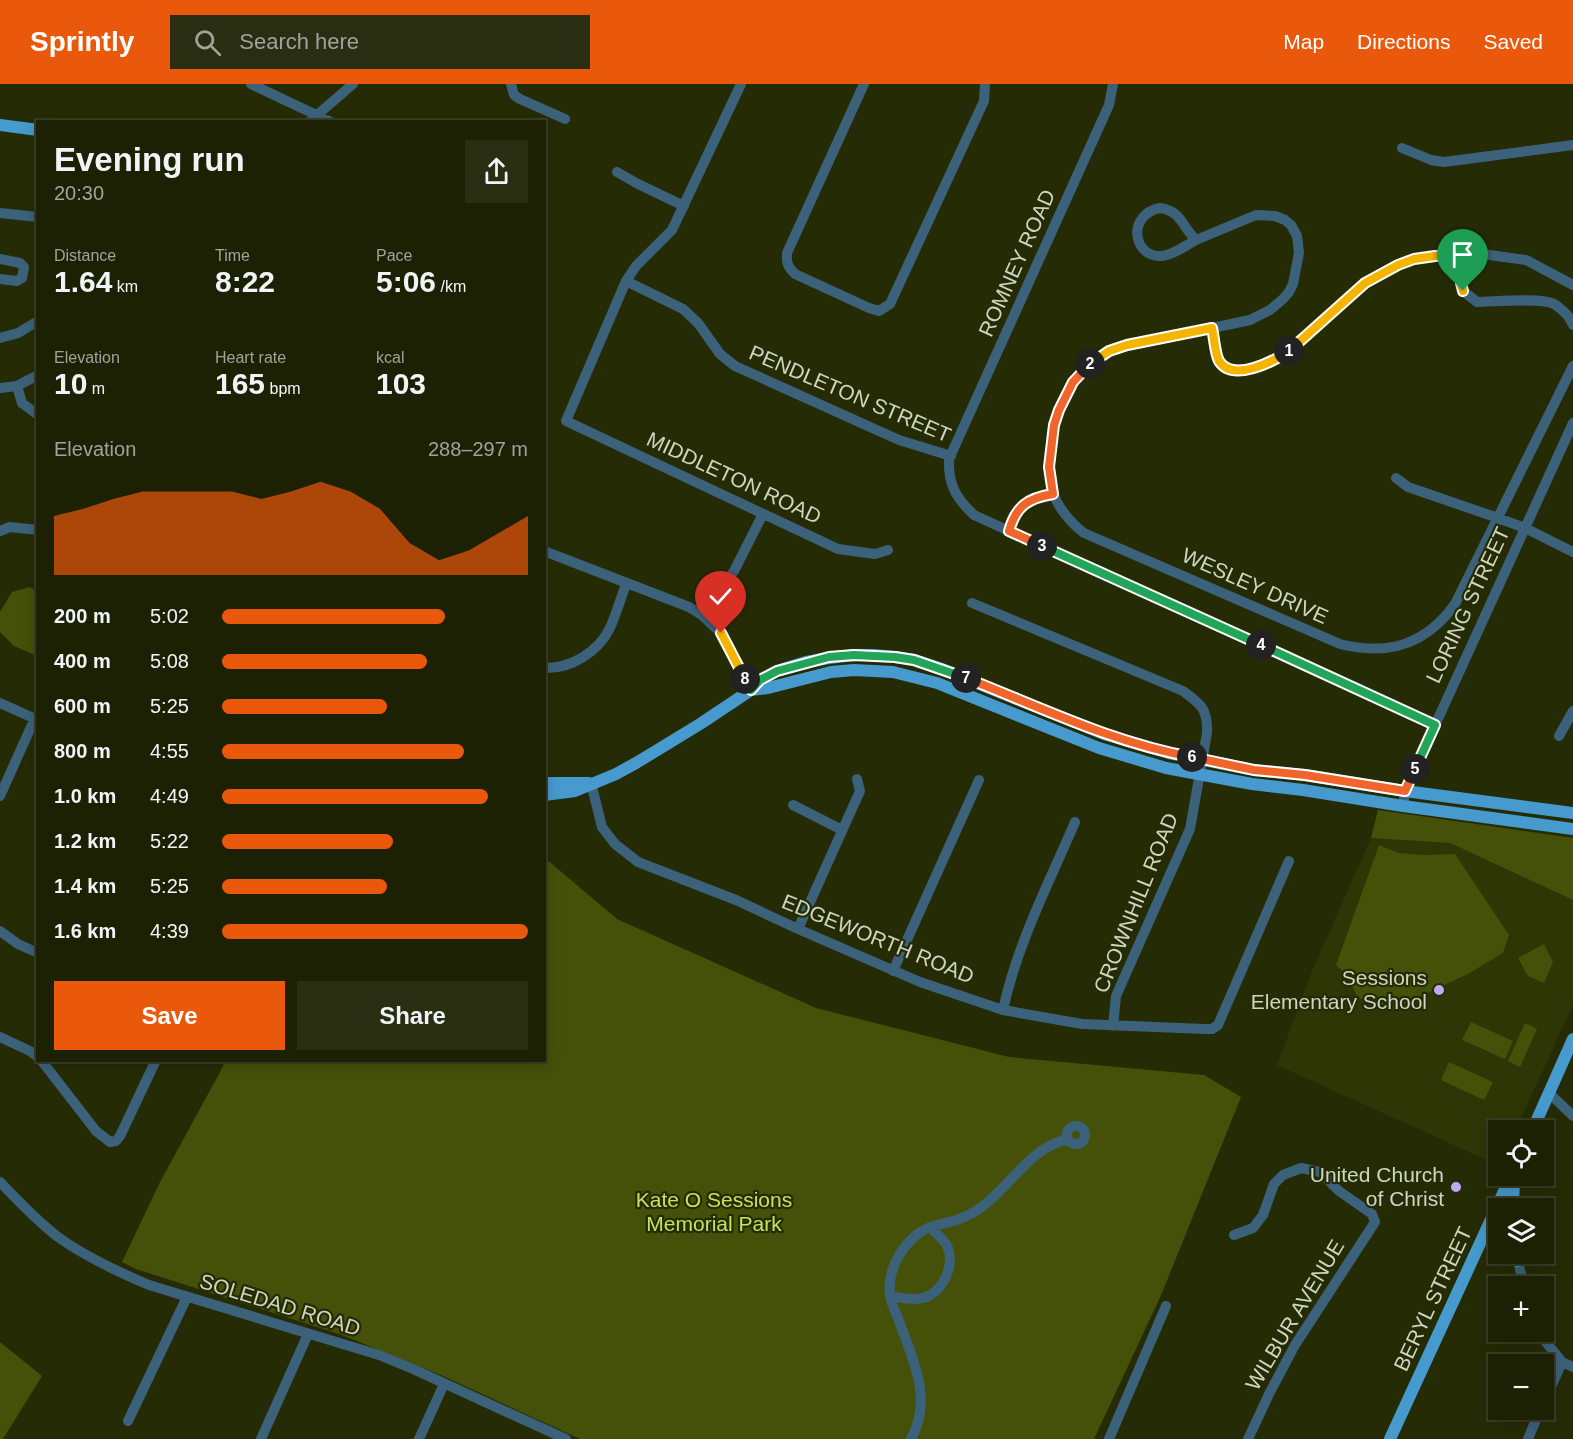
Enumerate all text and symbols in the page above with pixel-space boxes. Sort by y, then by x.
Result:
search box [170,15,590,69]
text: Sprintly [30,26,134,57]
icon: search [191,26,224,59]
text: Search here [239,29,359,54]
text: Map [1283,30,1324,53]
text: Directions [1357,30,1450,53]
text: Saved [1483,30,1543,53]
button: share [465,140,528,203]
text: Evening run [54,141,245,178]
text: 20:30 [54,182,104,204]
street label: ROMNEY ROAD [974,186,1059,340]
pin [1437,229,1488,291]
icon: arrive [1446,238,1479,271]
text: Distance [54,247,116,264]
text: Time [215,247,250,264]
text: Pace [376,247,412,264]
text: 1.64 [54,265,112,298]
text: 8:22 [215,265,275,298]
text: 5:06 [376,265,436,298]
text: km [112,278,138,295]
text: /km [436,278,466,295]
pin: 1 [1274,336,1304,366]
street label: PENDLETON STREET [746,341,955,447]
text: 1 [1285,342,1293,359]
text: Elevation [54,349,120,366]
text: Heart rate [215,349,286,366]
text: kcal [376,349,404,366]
pin: 2 [1075,349,1105,379]
text: 2 [1086,355,1094,372]
text: 10 [54,367,87,400]
text: 165 [215,367,265,400]
text: 103 [376,367,426,400]
text: m [87,380,105,397]
text: bpm [265,380,301,397]
street label: MIDDLETON ROAD [643,427,825,528]
text: Elevation [54,438,136,460]
text: 288–297 m [428,438,528,460]
street label: LORING STREET [1421,523,1514,686]
pin: 3 [1027,531,1057,561]
text: 3 [1038,537,1046,554]
street label: WESLEY DRIVE [1179,543,1332,628]
pin [695,571,746,633]
icon: check [704,580,737,613]
text: 200 m [54,605,111,627]
text: 5:02 [150,605,189,627]
pin: 4 [1246,630,1276,660]
text: 4 [1257,636,1265,653]
text: 400 m [54,650,111,672]
text: 5:08 [150,650,189,672]
pin: 7 [951,663,981,693]
pin: 8 [730,664,760,694]
text: 7 [962,669,970,686]
text: 8 [741,670,749,687]
text: 600 m [54,695,111,717]
text: 5:25 [150,695,189,717]
text: 800 m [54,740,111,762]
text: 4:55 [150,740,189,762]
pin: 6 [1177,742,1207,772]
text: 6 [1188,748,1196,765]
pin: 5 [1400,754,1430,784]
text: 5 [1411,760,1419,777]
text: 1.0 km [54,785,116,807]
text: 4:49 [150,785,189,807]
street label: CROWNHILL ROAD [1089,810,1182,996]
text: 1.2 km [54,830,116,852]
text: 5:22 [150,830,189,852]
text: 1.4 km [54,875,116,897]
text: 5:25 [150,875,189,897]
street label: EDGEWORTH ROAD [779,889,978,988]
text: 1.6 km [54,920,116,942]
text: 4:39 [150,920,189,942]
place label: Sessions Elementary School [1251,966,1427,1013]
button: Save [54,981,285,1050]
button: Share [297,981,528,1050]
marker: Sessions Elementary School [1432,983,1446,997]
map controls [1488,1120,1554,1420]
button: locate [1488,1120,1554,1186]
place label: United Church of Christ [1310,1163,1444,1210]
marker: United Church of Christ [1449,1180,1463,1194]
park label: Kate O Sessions Memorial Park [636,1188,792,1235]
button: layers [1488,1198,1554,1264]
street label: BERYL STREET [1389,1223,1476,1375]
street label: WILBUR AVENUE [1241,1235,1349,1394]
street label: SOLEDAD ROAD [197,1269,363,1340]
button: + [1488,1276,1554,1342]
button: − [1488,1354,1554,1420]

